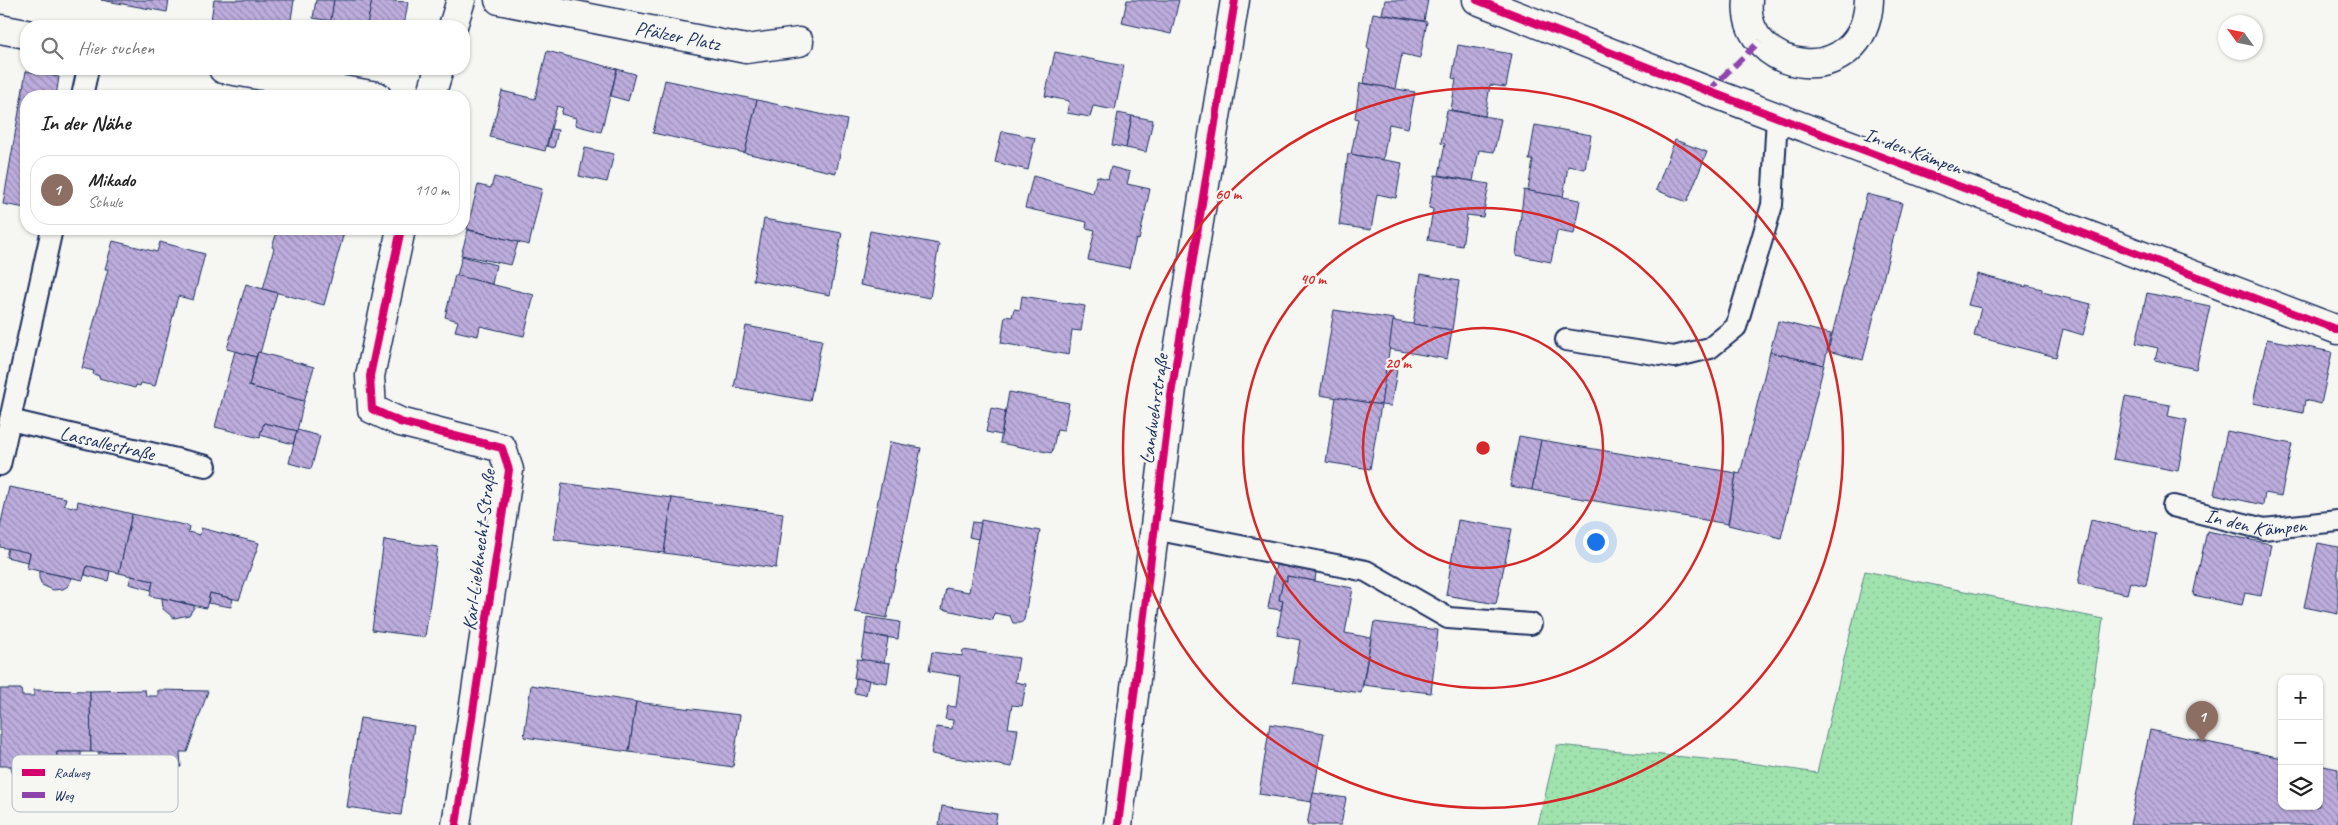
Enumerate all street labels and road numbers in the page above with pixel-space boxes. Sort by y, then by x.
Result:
street label: Pfälzer Platz [633,15,724,56]
street label: In den Kämpen [1860,122,1967,181]
street label: Landwehrstraße [1134,351,1174,466]
street label: Lassallestraße [58,420,158,466]
street label: Karl-Liebknecht-Straße [457,467,501,632]
street label: In den Kämpen [2202,502,2309,542]

